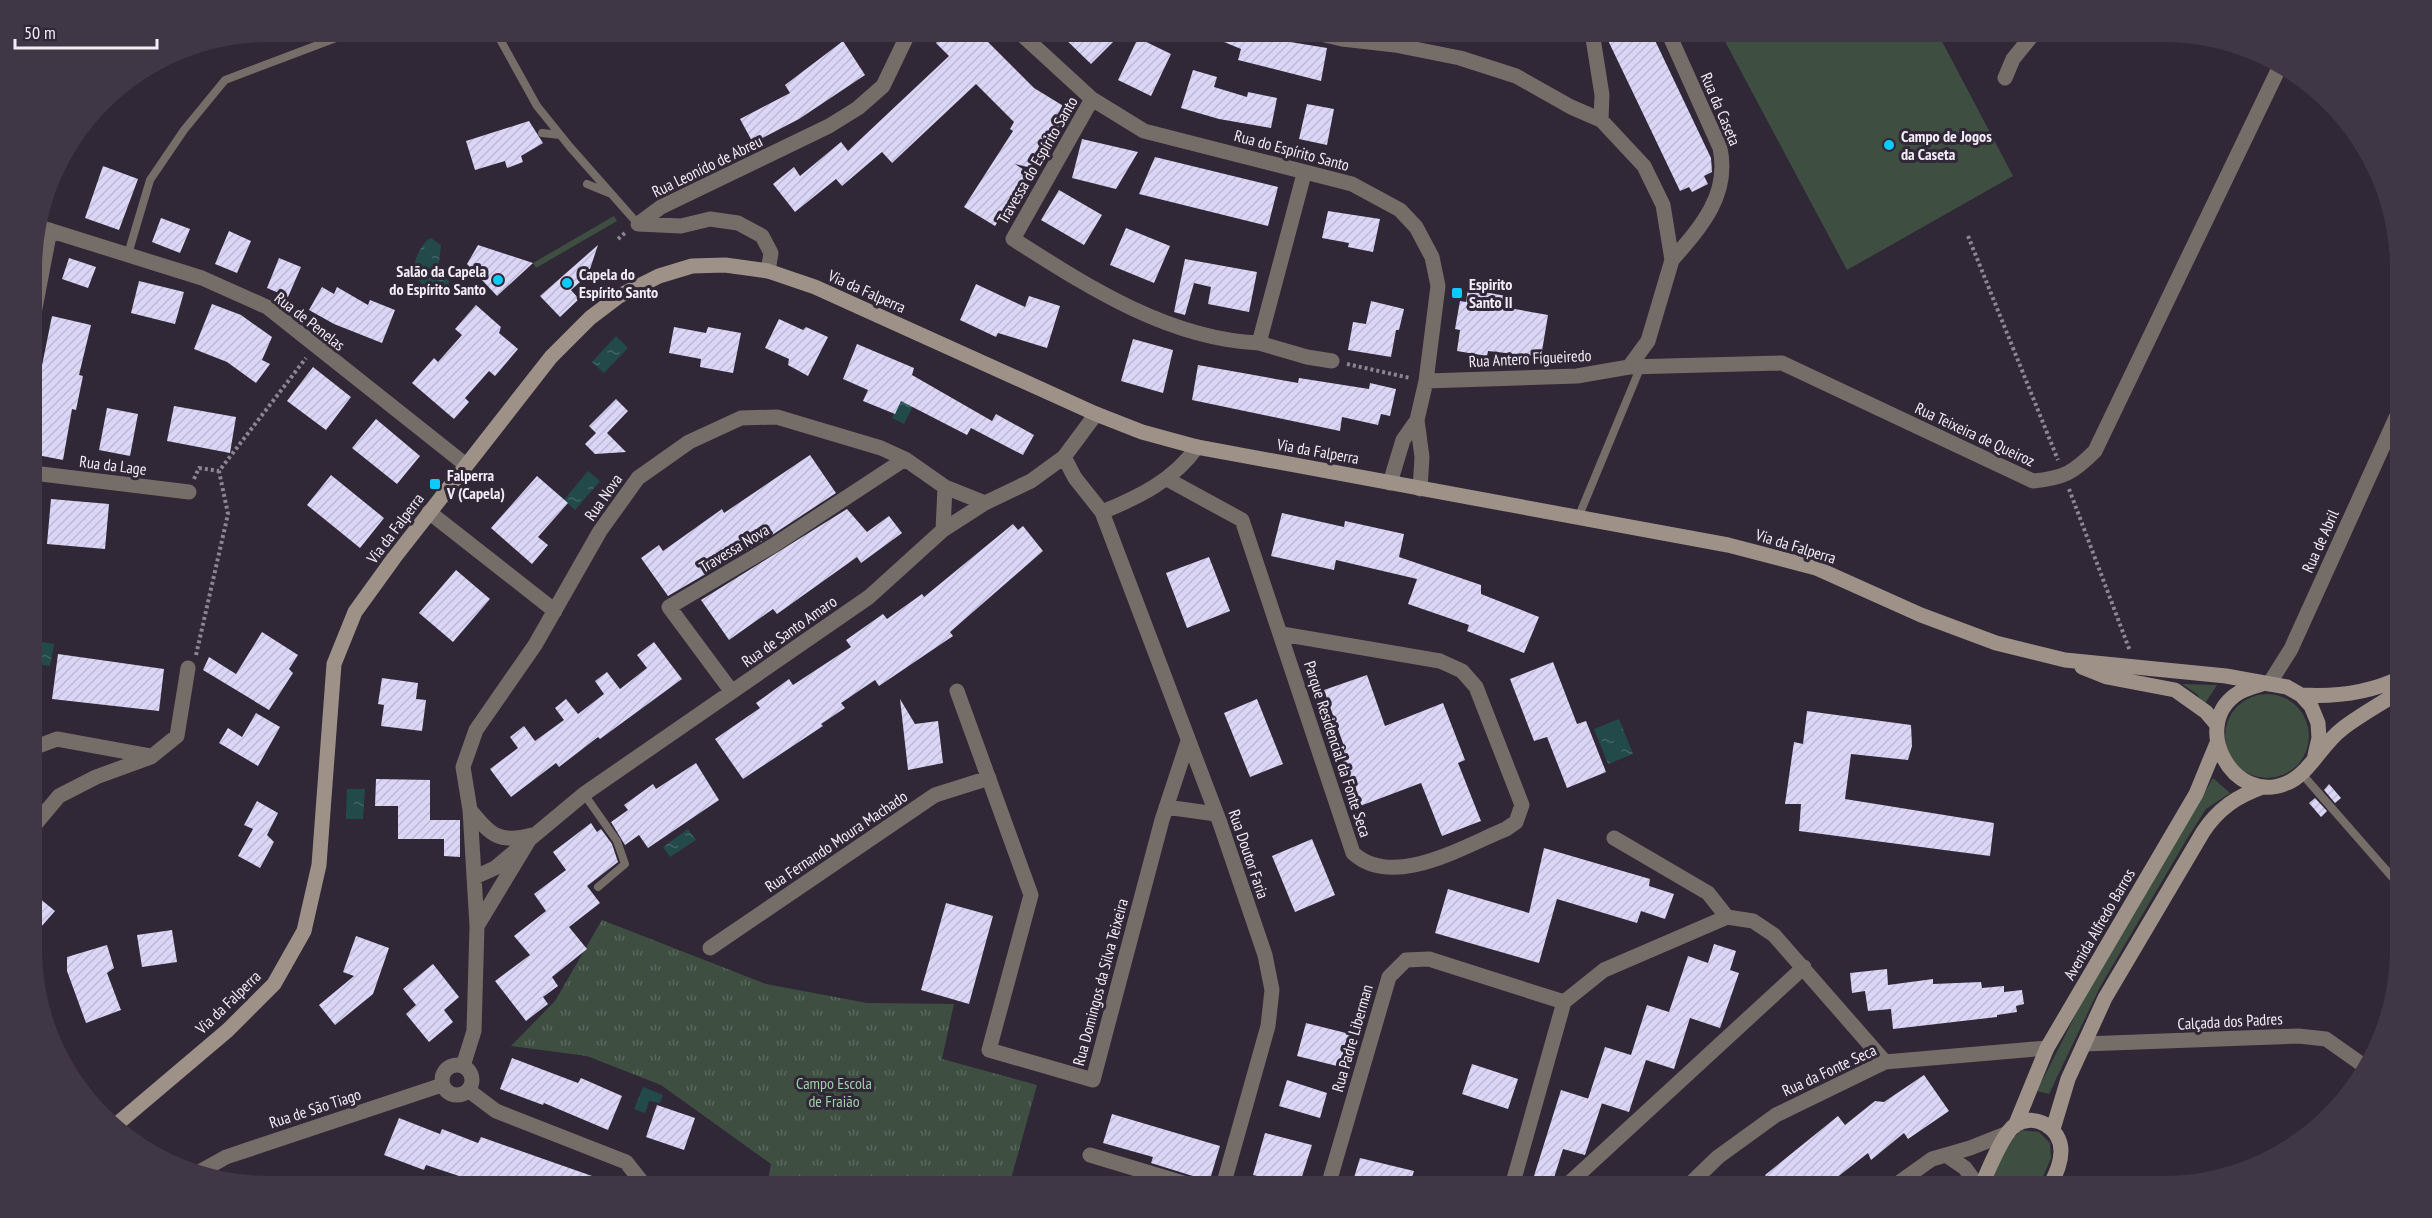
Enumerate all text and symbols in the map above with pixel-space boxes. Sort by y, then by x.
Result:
scale bar [15,12,158,50]
text: 50 m [24,21,56,44]
street label: Rua da Caseta [1697,69,1745,149]
street label: Travessa do Espírito Santo [992,93,1082,227]
street label: Rua do Espírito Santo [1232,125,1352,175]
place label: Campo de Jogos da Caseta [1901,126,1992,164]
street label: Rua Leonído de Abreu [648,131,766,201]
marker: Campo de Jogos da Caseta [1882,138,1896,152]
place label: Salão da Capela do Espírito Santo [389,261,486,299]
place label: Capela do Espírito Santo [579,264,658,302]
street label: Via da Falperra [824,265,909,317]
marker: Salão da Capela do Espírito Santo [491,273,505,287]
place label: Espirito Santo II [1469,274,1513,312]
marker: Capela do Espírito Santo [560,276,574,290]
marker: Espirito Santo II [1450,286,1464,300]
street label: Rua de Penelas [271,287,349,355]
street label: Rua Antero Figueiredo [1468,345,1592,371]
street label: Rua Teixeira de Queiroz [1912,398,2038,471]
street label: Via da Falperra [1274,434,1361,468]
street label: Rua da Lage [78,451,148,479]
place label: Falperra V (Capela) [446,465,505,503]
street label: Rua Nova [580,470,626,524]
marker: Falperra V (Capela) [428,477,442,491]
street label: Via da Falperra [361,489,428,568]
street label: Rua de Abril [2297,506,2343,576]
street label: Travessa Nova [695,519,773,577]
street label: Via da Falperra [1752,524,1839,568]
street label: Rua de Santo Amaro [738,591,840,671]
street label: Parque Residencial da Fonte Seca [1300,658,1376,840]
street label: Rua Fernando Moura Machado [761,786,911,896]
street label: Rua Doutor Faria [1224,807,1274,901]
street label: Avenida Alfredo Barros [2059,865,2139,983]
street label: Rua Domingos da Silva Teixeira [1068,896,1132,1068]
street label: Via da Falperra [191,966,265,1039]
street label: Rua Padre Liberman [1327,982,1377,1094]
street label: Calçada dos Padres [2177,1008,2283,1034]
street label: Rua da Fonte Seca [1779,1040,1879,1100]
park label: Campo Escola de Fraião [796,1073,872,1111]
street label: Rua de São Tiago [267,1084,363,1132]

